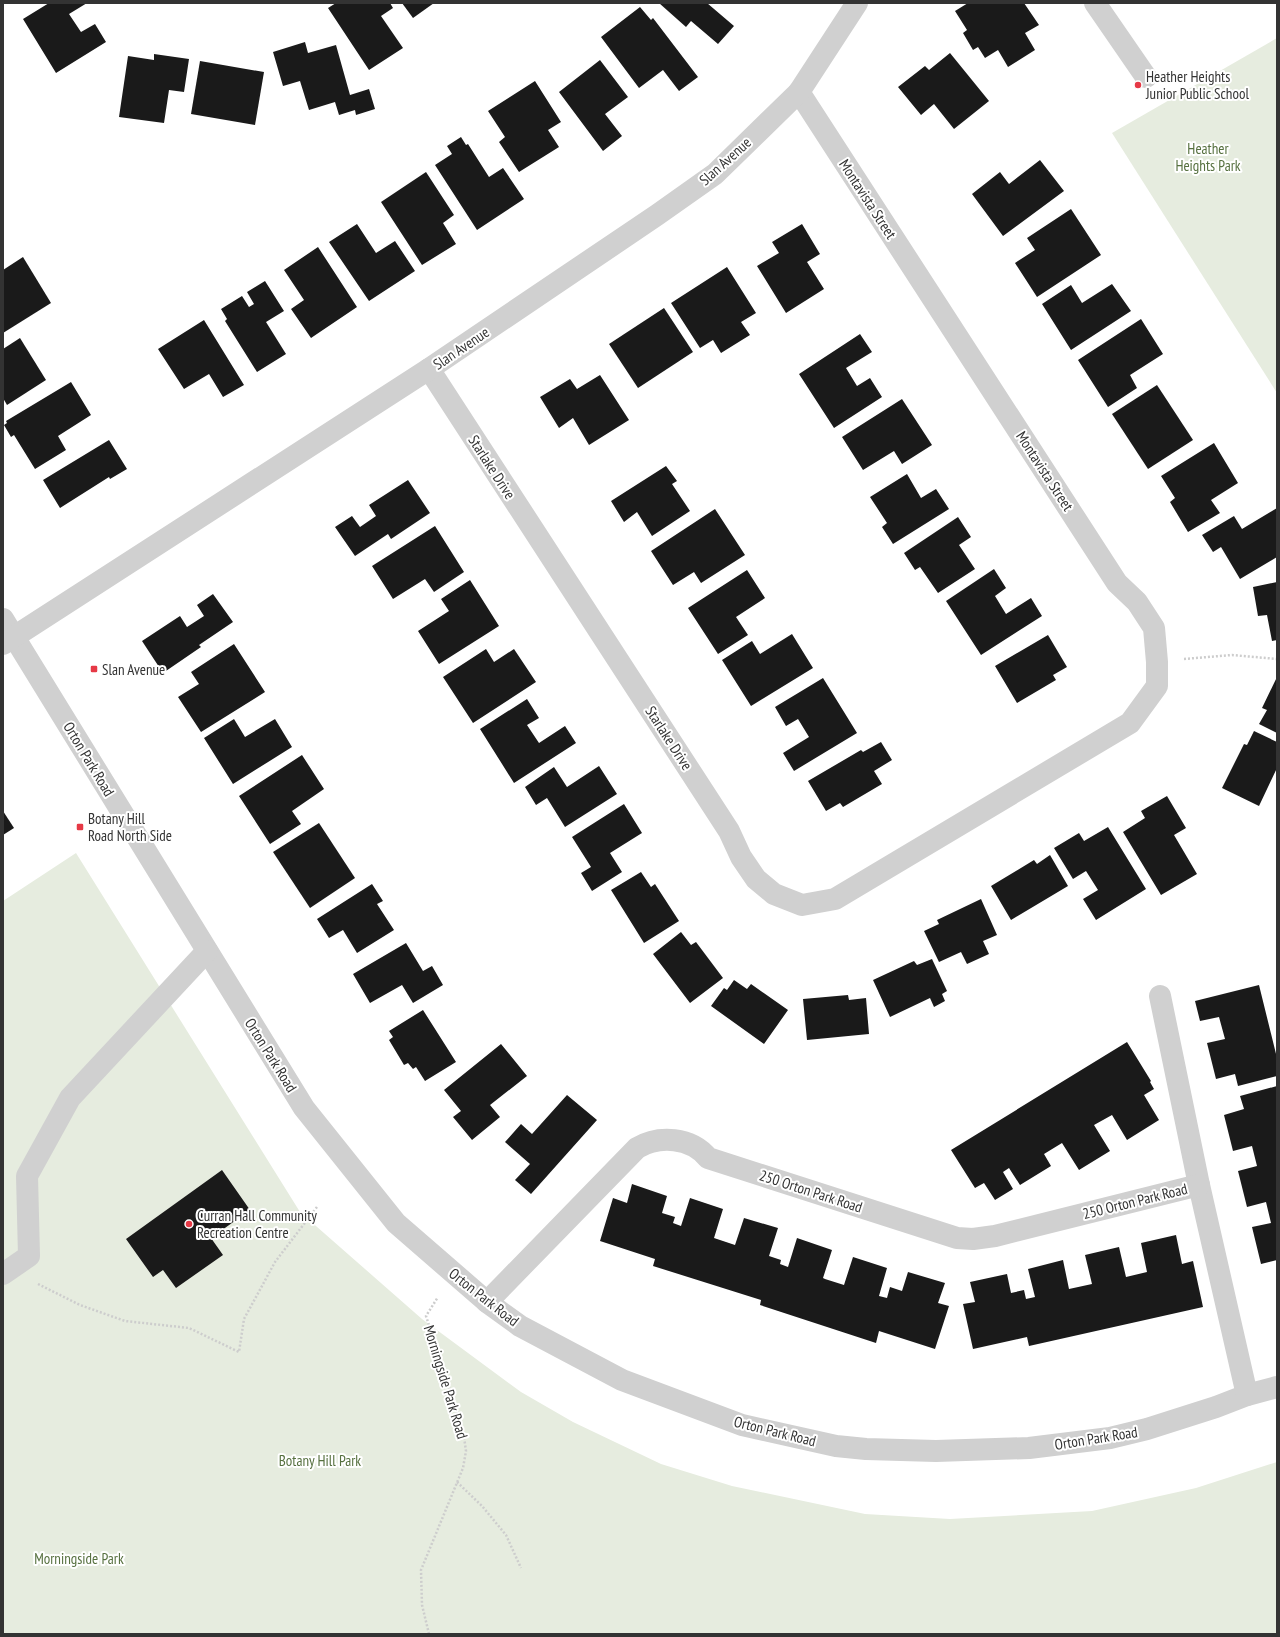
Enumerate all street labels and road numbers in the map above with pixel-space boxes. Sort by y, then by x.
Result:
street label: Slan Avenue [695,133,755,189]
street label: Montavista Street [835,156,901,242]
street label: Slan Avenue [429,322,493,374]
street label: Montavista Street [1012,428,1078,514]
street label: Starlake Drive [464,431,520,503]
street label: Starlake Drive [641,702,697,774]
street label: Orton Park Road [59,718,119,800]
street label: Orton Park Road [241,1014,301,1096]
street label: 250 Orton Park Road [757,1165,865,1217]
street label: 250 Orton Park Road [1081,1179,1189,1223]
street label: Orton Park Road [445,1264,523,1330]
street label: Morningside Park Road [420,1323,472,1441]
street label: Orton Park Road [732,1412,818,1450]
street label: Orton Park Road [1053,1422,1139,1454]

